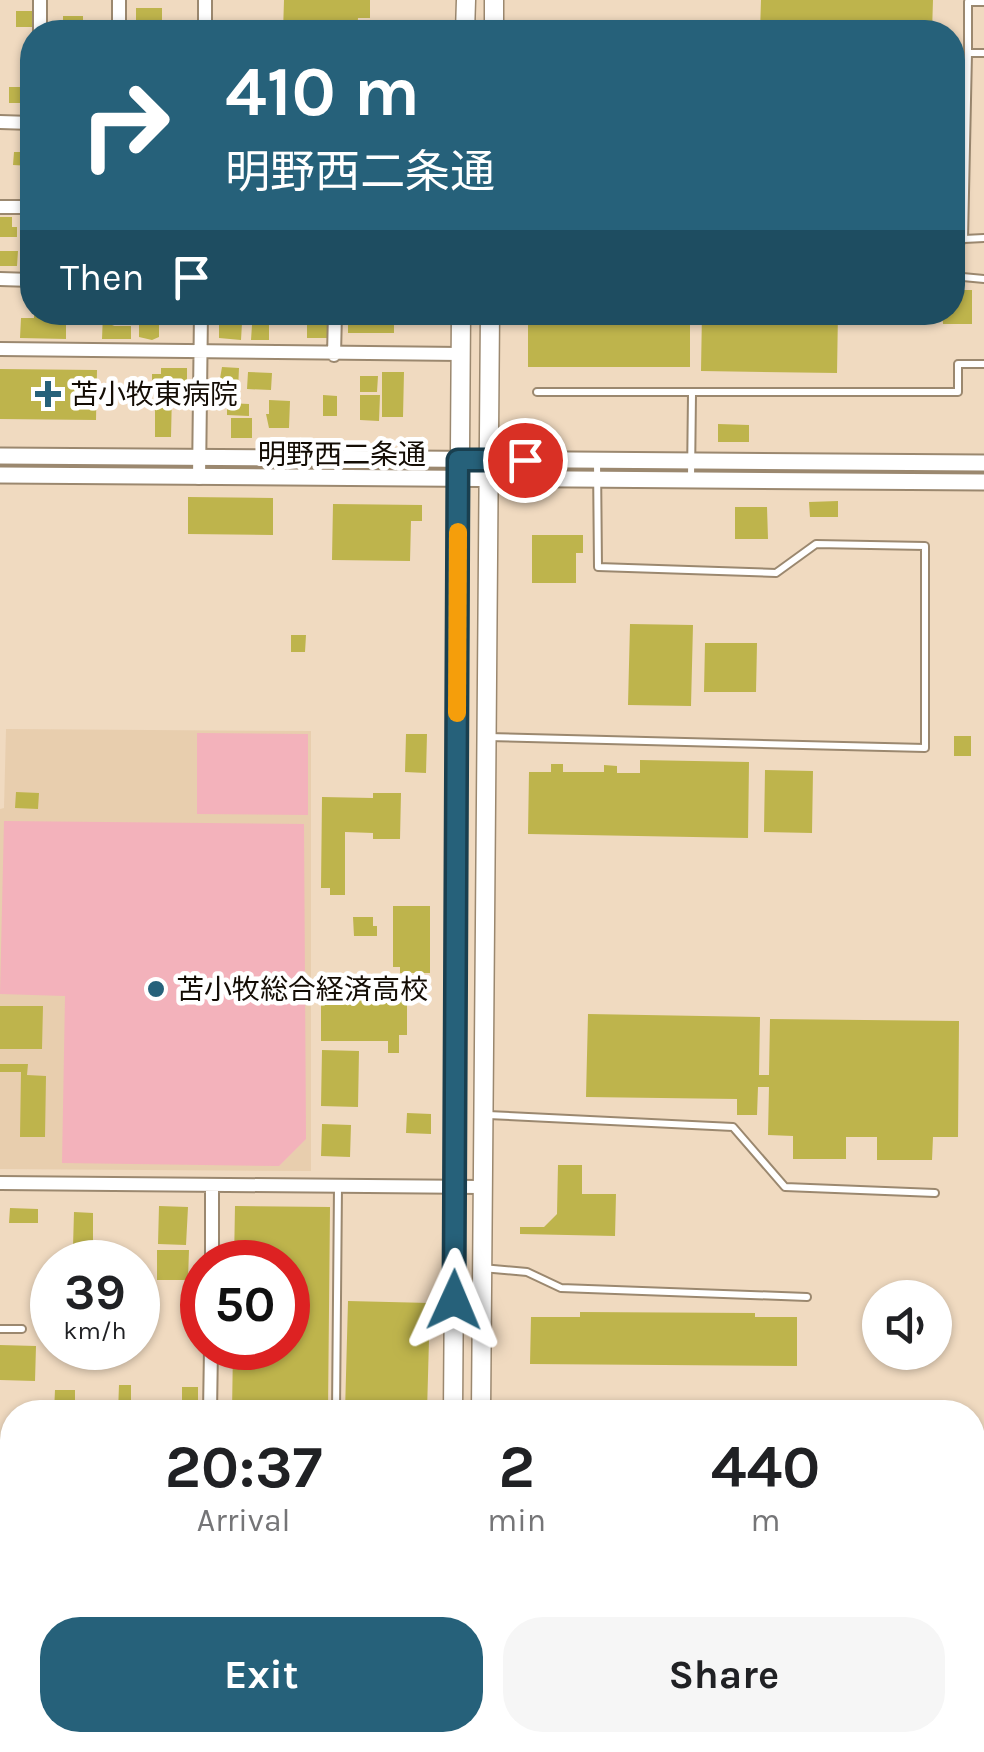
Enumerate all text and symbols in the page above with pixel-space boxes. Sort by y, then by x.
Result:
text: 410 m [225,51,420,133]
icon: right [60,60,190,190]
text: 明野西二条通 [225,146,495,198]
icon: arrive [164,250,219,305]
text: Then [60,255,144,300]
place label: 苫小牧東病院 [70,378,238,411]
marker: 苫小牧東病院 [35,381,61,407]
pin [483,418,568,503]
icon: arrive [498,433,553,488]
street label: 明野西二条通 [258,438,426,471]
place label: 苫小牧総合経済高校 [176,973,428,1006]
marker: 苫小牧総合経済高校 [145,978,167,1000]
speed limit sign: 50 [180,1240,310,1370]
position arrow [402,1248,506,1352]
text: 39 [64,1263,126,1322]
map controls [862,1280,952,1370]
button: sound [862,1280,952,1370]
text: km/h [63,1316,127,1345]
text: 20:37 [165,1432,322,1502]
text: 2 [498,1432,535,1502]
text: 440 [711,1432,820,1502]
text: Arrival [197,1502,290,1539]
text: min [487,1502,546,1539]
text: m [751,1502,780,1539]
button: Exit [40,1617,483,1732]
button: Share [503,1617,945,1732]

